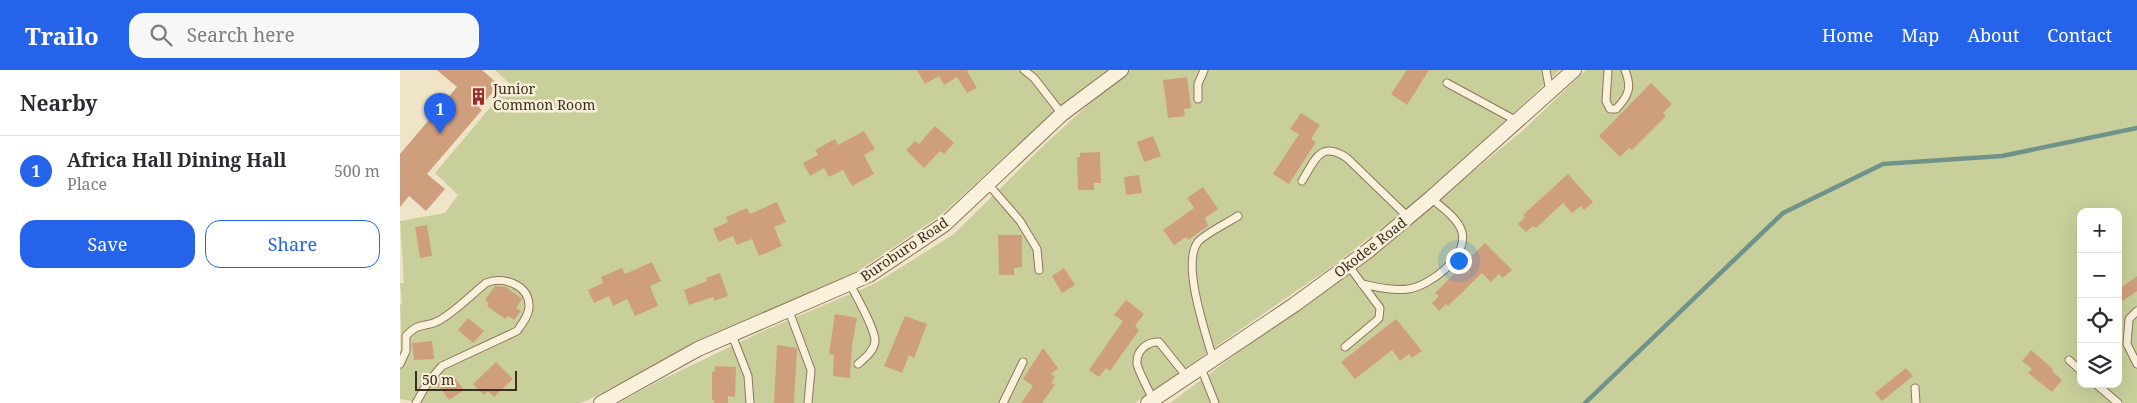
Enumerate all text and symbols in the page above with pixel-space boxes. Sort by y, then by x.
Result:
search box [129,13,479,58]
text: Trailo [25,19,99,52]
icon: search [147,21,175,49]
text: Search here [187,22,295,48]
text: Home [1822,23,1873,47]
text: Map [1901,23,1939,47]
text: About [1967,23,2019,47]
text: Contact [2047,23,2112,47]
place label: Junior Common Room [492,79,595,114]
building icon: Junior Common Room [469,86,489,106]
text: Nearby [20,89,98,117]
pin: 1 [424,93,456,134]
text: Africa Hall Dining Hall [67,147,287,173]
text: 1 [31,160,41,182]
text: 500 m [334,160,380,182]
text: Place [67,173,107,195]
map controls [2077,208,2122,388]
button: + [2077,208,2122,253]
street label: Buroburo Road [856,212,952,285]
street label: Okodee Road [1330,212,1411,281]
button: Save [20,220,195,268]
button: Share [205,220,380,268]
your location [1446,248,1472,274]
button: − [2077,253,2122,298]
button: locate [2077,298,2122,343]
button: layers [2077,343,2122,388]
scale bar [415,368,518,391]
text: 50 m [422,370,455,389]

